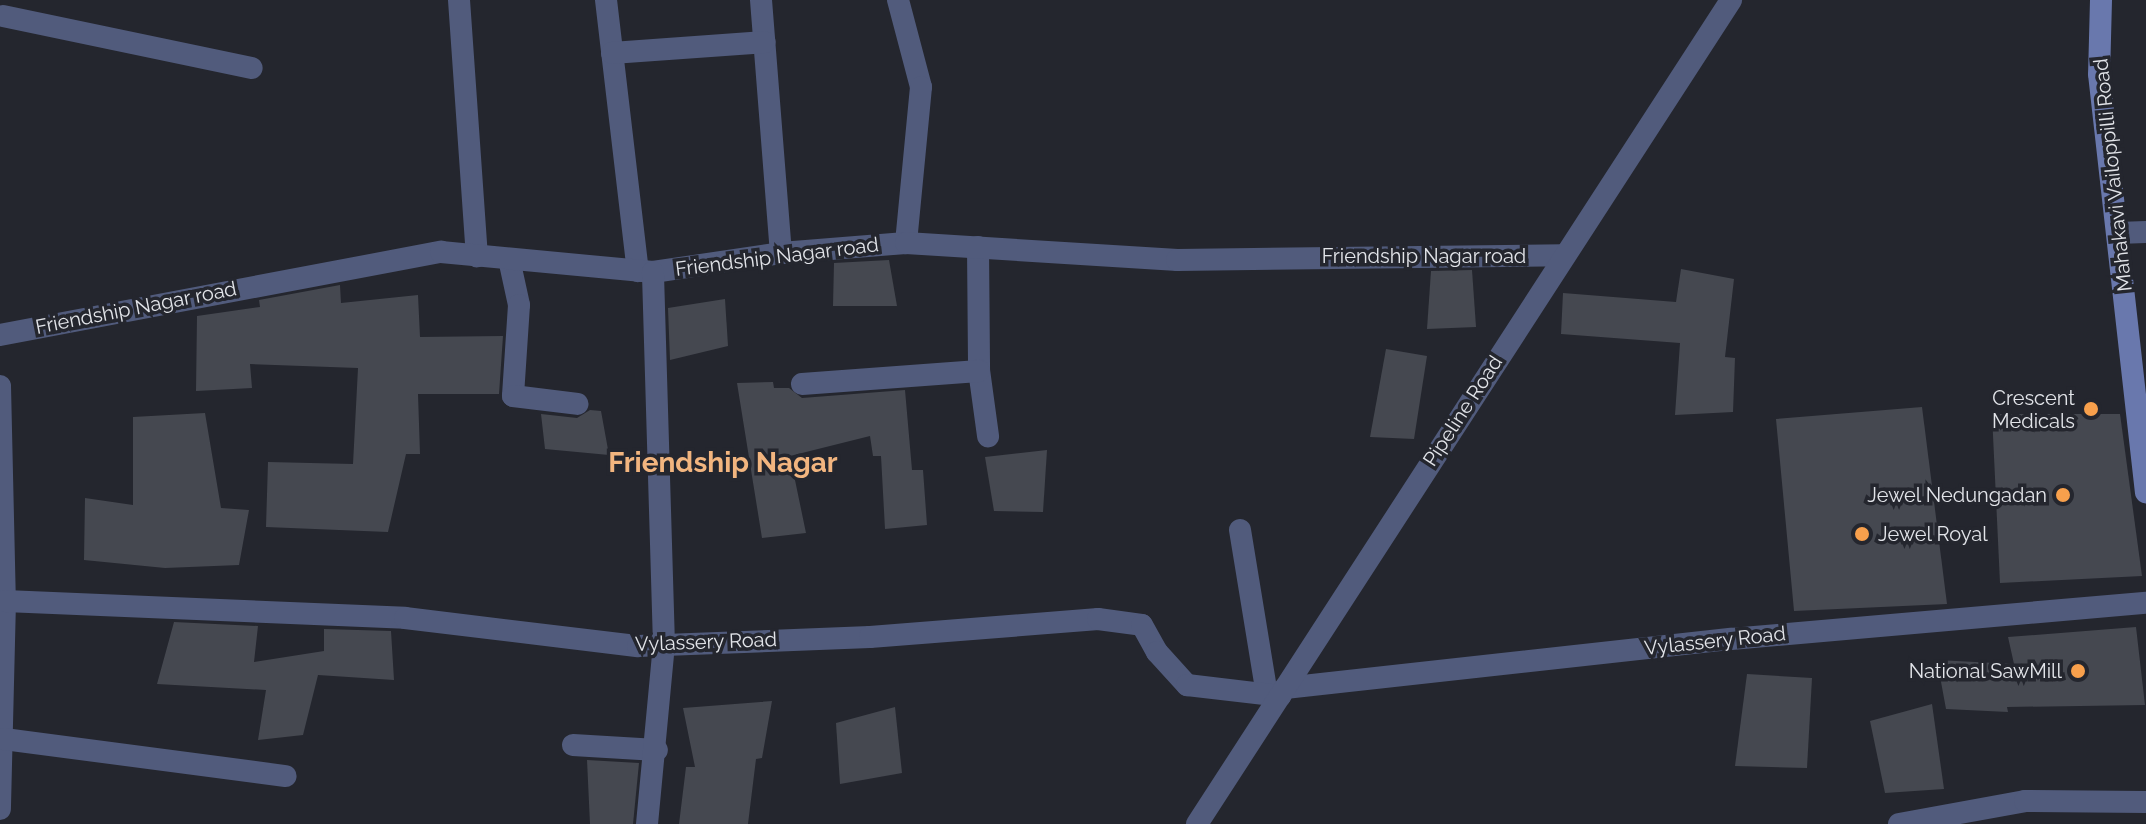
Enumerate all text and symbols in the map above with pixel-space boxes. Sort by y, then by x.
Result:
street label: Mahakavi Vailoppilli Road [2089,57,2137,293]
street label: Friendship Nagar road [674,233,880,281]
street label: Friendship Nagar road [1322,244,1526,268]
street label: Friendship Nagar road [33,277,239,339]
street label: Pipeline Road [1418,351,1508,471]
place label: Crescent Medicals [1992,386,2075,433]
marker: Crescent Medicals [2082,400,2100,418]
district label: Friendship Nagar [608,446,838,480]
place label: Jewel Nedungadan [1867,483,2047,507]
marker: Jewel Nedungadan [2054,486,2072,504]
place label: Jewel Royal [1878,522,1988,546]
marker: Jewel Royal [1853,525,1871,543]
street label: Vylassery Road [1643,622,1787,660]
street label: Vylassery Road [634,628,778,656]
place label: National SawMill [1908,659,2062,683]
marker: National SawMill [2069,662,2087,680]

